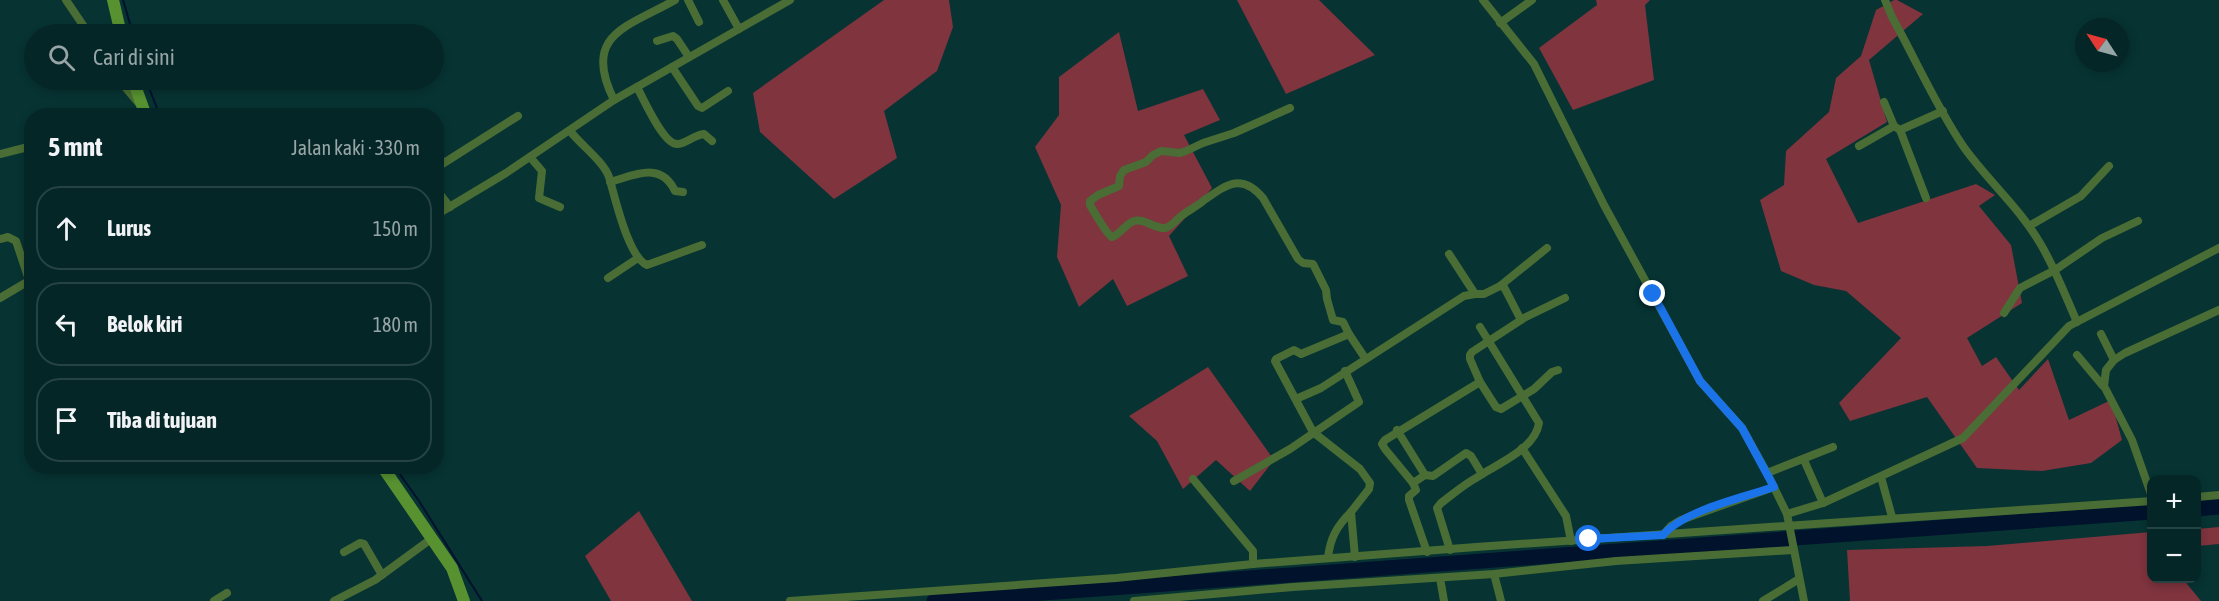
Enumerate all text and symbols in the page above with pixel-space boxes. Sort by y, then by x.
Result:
north arrow [2075,18,2129,72]
search box [24,24,444,90]
icon: search [45,41,78,74]
text: Cari di sini [93,44,175,70]
text: 5 mnt [48,132,103,162]
text: Jalan kaki · 330 m [291,136,420,159]
icon: ahead [50,212,83,245]
text: Lurus [107,215,151,241]
text: 150 m [373,217,418,240]
route end [1639,280,1665,306]
icon: left [50,308,83,341]
text: Belok kiri [107,311,182,337]
text: 180 m [373,313,418,336]
icon: arrive [50,404,83,437]
text: Tiba di tujuan [107,407,217,433]
map controls [2147,475,2201,583]
button: + [2147,475,2201,529]
route start [1575,525,1601,551]
button: − [2147,529,2201,583]

